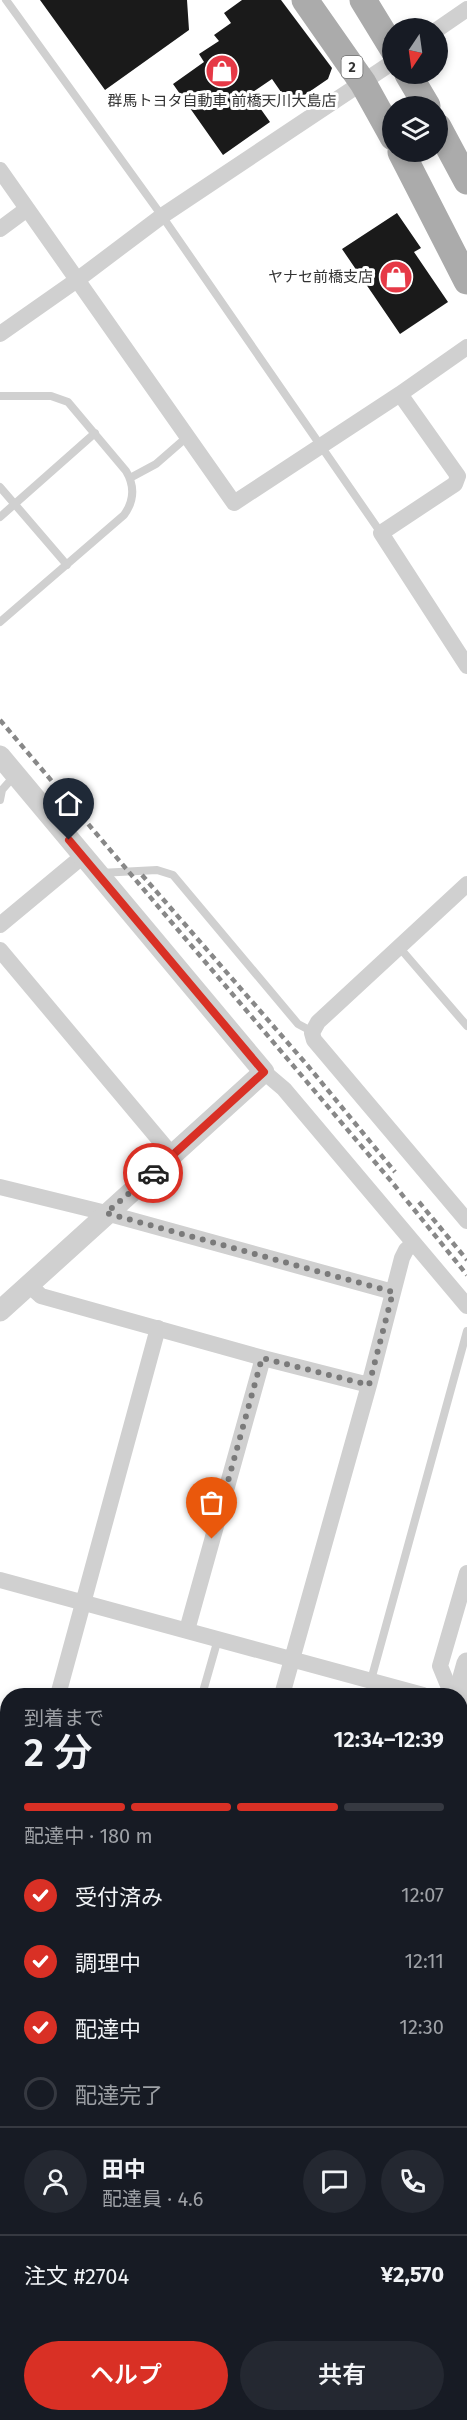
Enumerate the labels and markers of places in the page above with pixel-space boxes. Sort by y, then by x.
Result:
shop icon: 群馬トヨタ自動車 前橋天川大島店 [204,53,240,89]
place label: 群馬トヨタ自動車 前橋天川大島店 [108,92,336,110]
shop icon: ヤナセ前橋支店 [378,259,414,295]
place label: ヤナセ前橋支店 [268,268,373,286]
pin [43,778,94,840]
pin [186,1477,237,1539]

